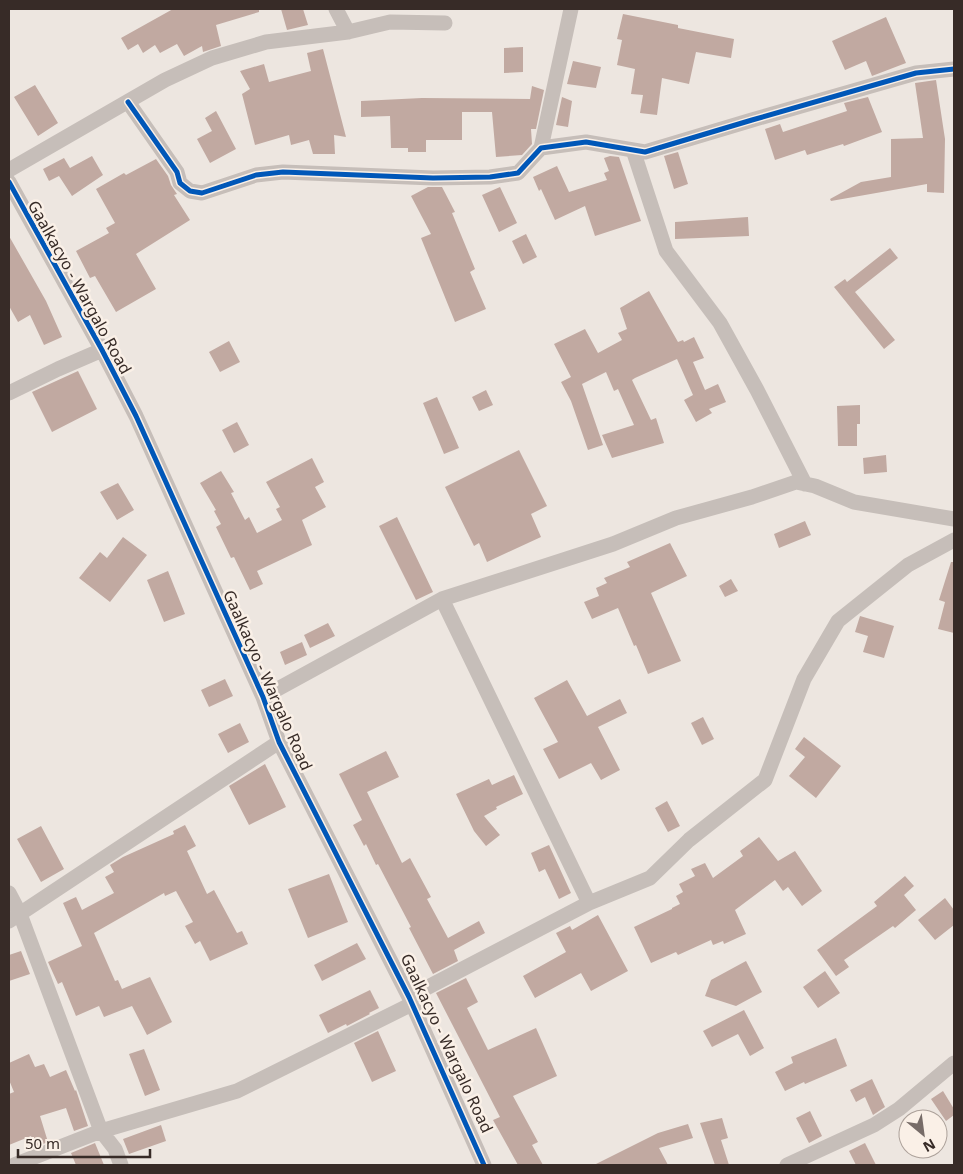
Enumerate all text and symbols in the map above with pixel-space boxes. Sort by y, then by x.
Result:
street label: Gaalkacyo - Wargalo Road [23,196,137,378]
street label: Gaalkacyo - Wargalo Road [218,586,318,774]
street label: Gaalkacyo - Wargalo Road [396,950,498,1136]
north arrow [898,1109,948,1159]
scale bar [18,1126,150,1158]
text: 50 m [25,1133,60,1153]
text: N [920,1135,939,1157]

